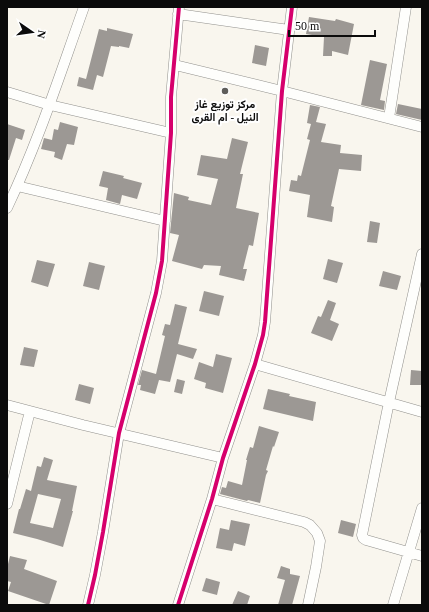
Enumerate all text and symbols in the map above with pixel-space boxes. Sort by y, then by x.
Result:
north arrow [12,12,52,52]
scale bar [289,12,375,38]
text: 50 m [295,19,320,33]
text: N [35,29,48,40]
marker: مركز توزيع غاز النيل - ام القرى [220,86,230,96]
place label: مركز توزيع غاز النيل - ام القرى [191,98,259,125]

